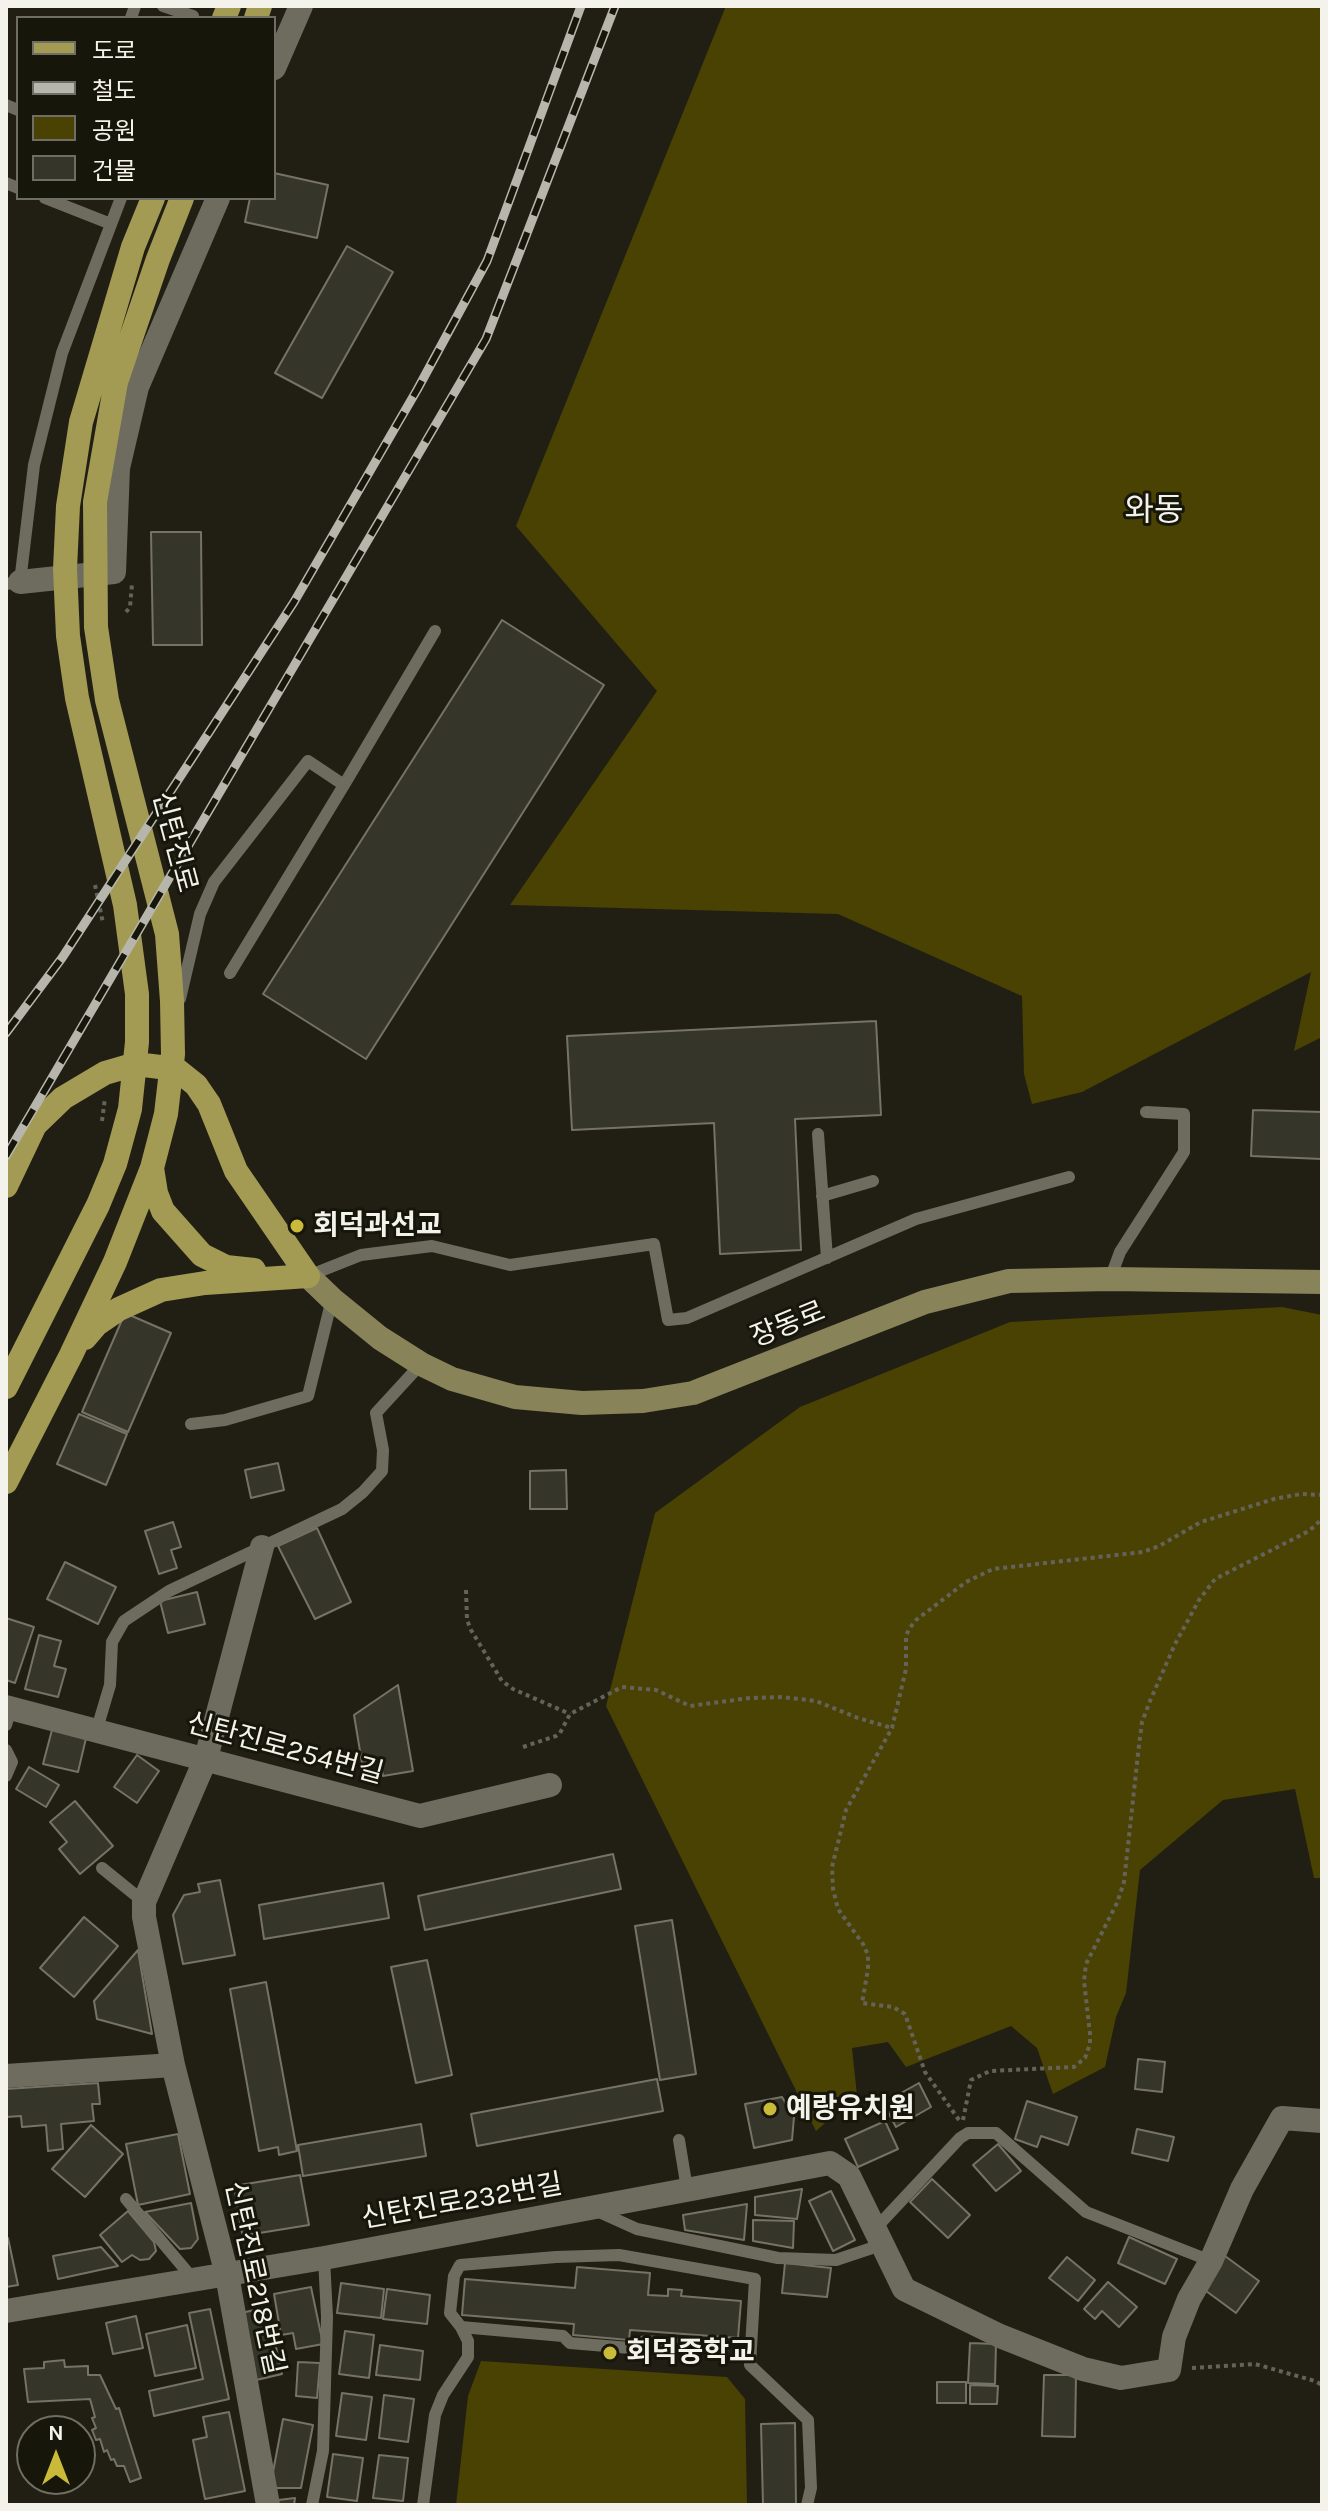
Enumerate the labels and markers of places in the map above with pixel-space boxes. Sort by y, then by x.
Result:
place label: 회덕과선교 [313,1209,442,1243]
marker: 회덕과선교 [288,1217,306,1235]
place label: 예랑유치원 [786,2092,915,2126]
marker: 예랑유치원 [761,2100,779,2118]
place label: 회덕중학교 [626,2336,755,2370]
marker: 회덕중학교 [601,2344,619,2362]

